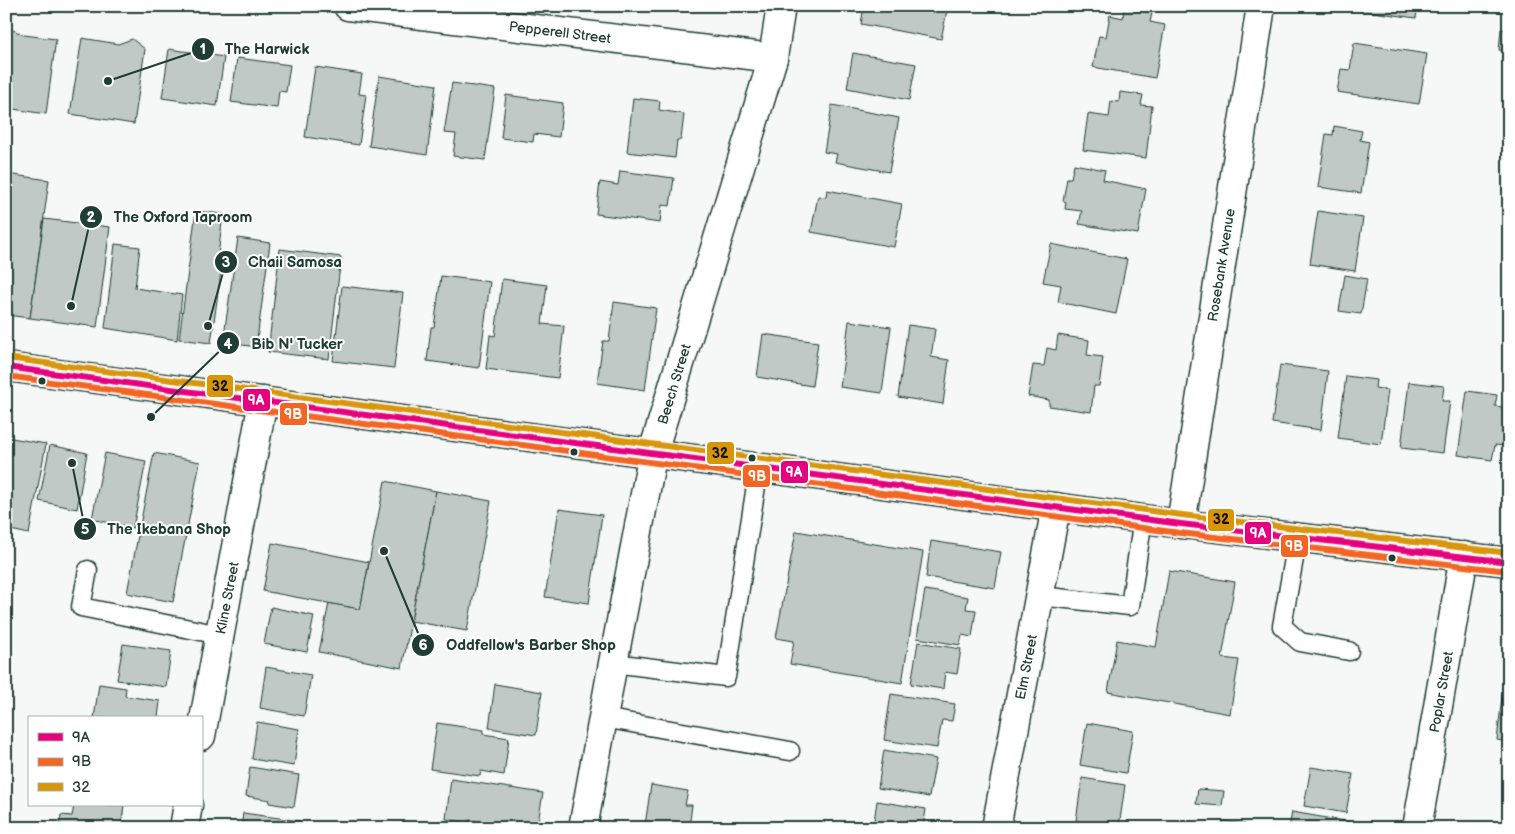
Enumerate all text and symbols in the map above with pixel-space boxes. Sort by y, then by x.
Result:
street label: Pepperell Street [508,18,612,47]
callout: The Harwick [190,34,320,64]
text: 1 [200,40,206,59]
text: The Harwick [225,40,309,59]
callout: The Oxford Taproom [78,202,262,232]
street label: Rosebank Avenue [1204,207,1239,323]
text: 2 [87,208,96,227]
text: The Oxford Taproom [114,208,253,227]
callout: Chaii Samosa [213,247,352,277]
text: 3 [222,253,231,272]
text: Chaii Samosa [248,253,342,272]
callout: Bib N' Tucker [216,328,353,358]
text: 4 [224,335,233,354]
text: Bib N' Tucker [251,335,344,354]
street label: Beech Street [654,341,695,426]
line badge: 32 [206,374,234,398]
unlabelled marker [37,376,47,386]
text: 32 [212,378,229,395]
line badge: 9A [242,388,271,412]
text: 9A [248,392,265,409]
line badge: 9B [279,402,308,426]
text: 9B [284,406,302,423]
line badge: 32 [706,441,735,465]
text: 32 [712,445,729,462]
unlabelled marker [569,447,579,457]
unlabelled marker [747,453,757,463]
line badge: 9A [780,460,809,484]
line badge: 9B [742,464,771,488]
text: 9A [786,464,803,481]
text: 9B [748,468,766,485]
line badge: 32 [1207,508,1235,532]
text: 32 [1213,511,1230,528]
callout: The Ikebana Shop [72,514,241,544]
text: 5 [81,520,90,539]
text: The Ikebana Shop [107,520,231,539]
line badge: 9A [1244,521,1272,545]
text: 9A [1250,525,1267,542]
line badge: 9B [1280,534,1309,558]
text: 9B [1285,538,1303,555]
unlabelled marker [1387,553,1397,563]
street label: Kline Street [212,560,243,636]
callout: Oddfellow's Barber Shop [411,630,625,660]
street label: Elm Street [1012,632,1041,701]
text: 6 [418,636,428,655]
text: Oddfellow's Barber Shop [446,636,616,655]
street label: Poplar Street [1426,649,1457,734]
legend [28,716,202,806]
text: 9A [72,728,91,747]
text: 9B [72,752,91,771]
text: 32 [72,778,90,797]

